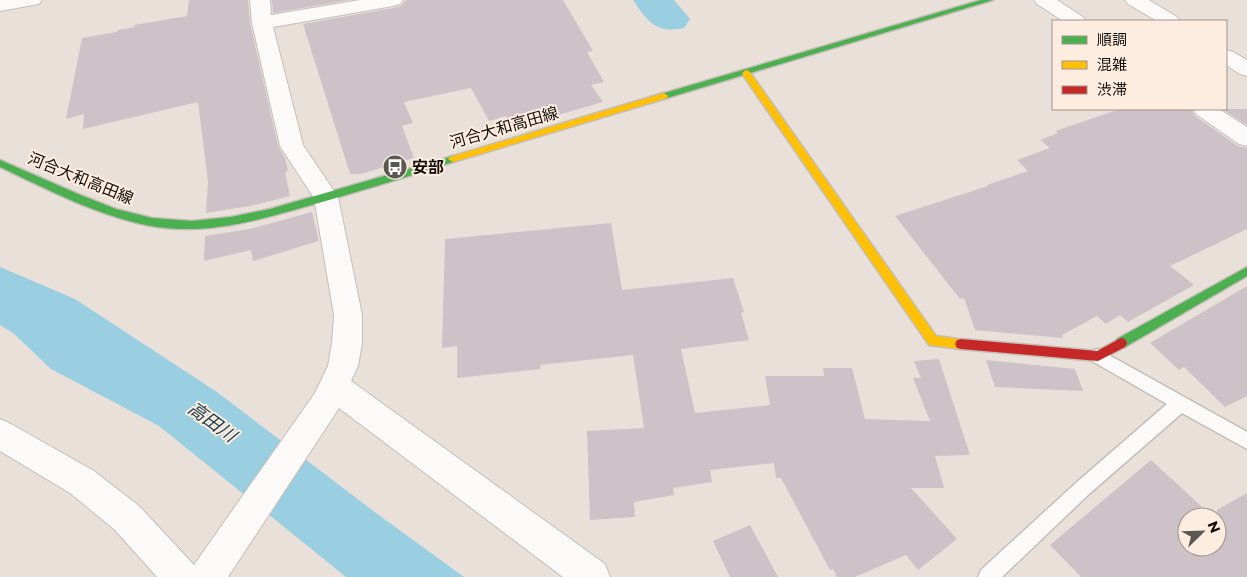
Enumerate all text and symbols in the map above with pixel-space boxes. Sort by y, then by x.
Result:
legend [1052,20,1227,110]
text: 順調 [1097,30,1127,49]
text: 混雑 [1097,55,1127,74]
text: 渋滞 [1097,80,1127,99]
street label: 河合大和高田線 [448,103,561,152]
street label: 河合大和高田線 [25,149,136,208]
bus stop icon: 安部 [382,154,408,180]
place label: 安部 [412,158,444,177]
water label: 高田川 [184,397,242,448]
north arrow [1177,507,1227,557]
text: N [1203,518,1224,536]

